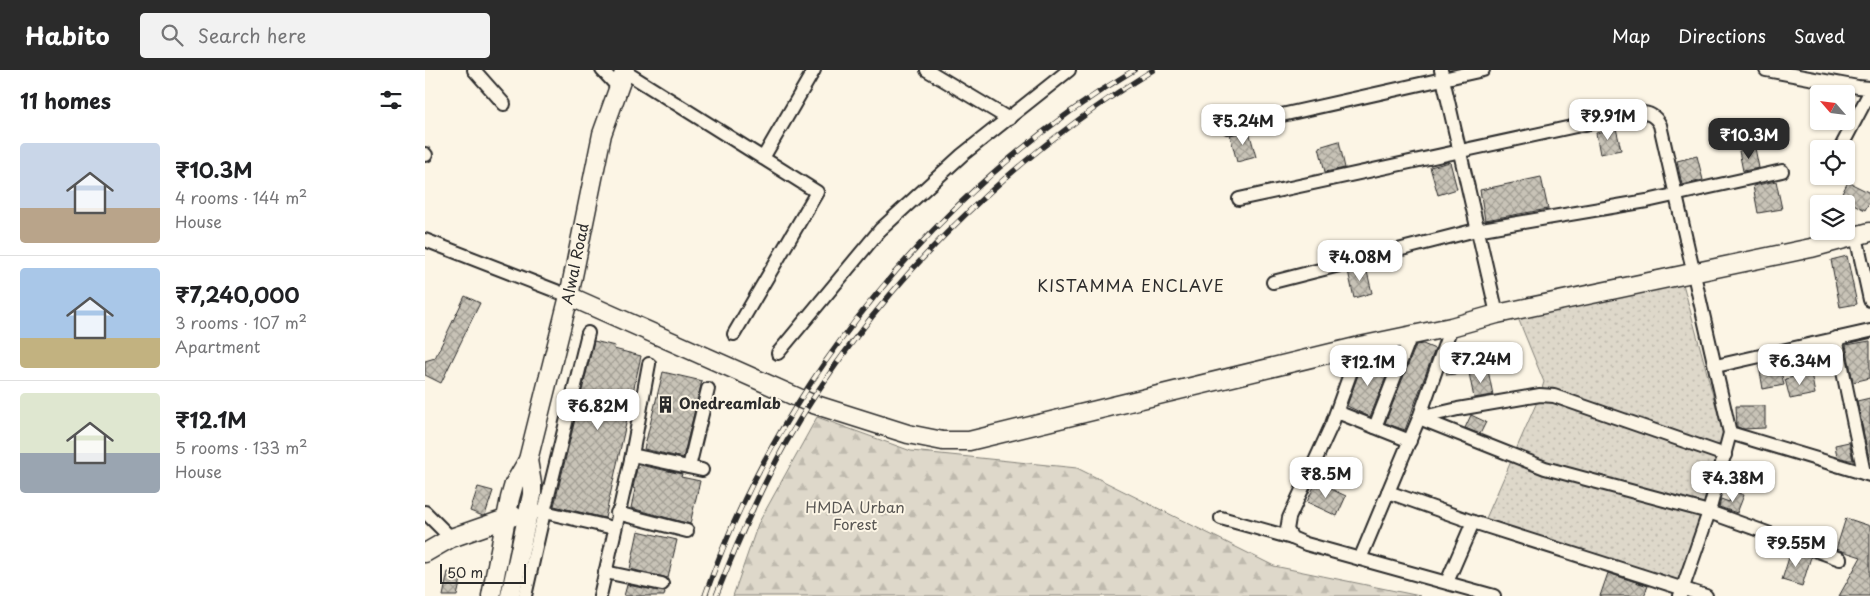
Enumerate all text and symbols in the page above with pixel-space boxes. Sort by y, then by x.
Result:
search box [140,13,490,58]
text: Habito [25,17,110,53]
icon: search [158,21,186,49]
text: Search here [198,21,306,49]
text: Map [1612,22,1650,49]
text: Directions [1678,22,1766,49]
text: Saved [1794,22,1845,49]
text: 11 homes [20,84,111,116]
north arrow [1810,85,1855,130]
map controls [1810,85,1855,240]
icon: filters [377,86,405,114]
pin: ₹9.91M [1567,98,1649,141]
text: ₹9.91M [1580,103,1636,127]
pin: ₹5.24M [1202,104,1284,146]
text: ₹5.24M [1212,108,1274,132]
pin: ₹10.3M [1708,118,1790,160]
text: ₹10.3M [1719,122,1779,146]
button: locate [1810,140,1855,185]
text: ₹10.3M [175,153,253,185]
icon: home [60,163,120,223]
text: 4 rooms · 144 m² [175,185,307,209]
button: layers [1810,195,1855,240]
text: House [175,209,222,233]
street label: Alwal Road [554,221,594,307]
pin: ₹4.08M [1319,240,1401,282]
text: ₹4.08M [1328,244,1392,268]
district label: KISTAMMA ENCLAVE [1037,273,1225,297]
text: ₹7,240,000 [175,278,300,310]
icon: home [60,288,120,348]
text: 3 rooms · 107 m² [175,310,307,334]
text: Apartment [175,334,260,358]
pin: ₹7.24M [1440,342,1522,384]
pin: ₹12.1M [1327,344,1409,387]
pin: ₹6.34M [1759,344,1841,386]
text: ₹7.24M [1451,346,1511,370]
text: ₹6.34M [1769,348,1831,372]
text: ₹12.1M [1341,349,1395,373]
pin: ₹6.82M [557,388,639,431]
place label: Onedreamlab [679,391,781,414]
text: ₹6.82M [567,393,629,417]
building icon: Onedreamlab [655,394,675,414]
text: ₹12.1M [175,403,247,435]
icon: home [60,413,120,473]
text: 5 rooms · 133 m² [175,435,308,459]
pin: ₹8.5M [1291,456,1361,499]
text: House [175,459,222,483]
pin: ₹4.38M [1692,460,1774,503]
text: ₹8.5M [1301,461,1351,485]
text: ₹4.38M [1702,465,1764,489]
park label: HMDA Urban Forest [805,495,905,535]
pin: ₹9.55M [1755,526,1837,568]
text: ₹9.55M [1766,530,1826,554]
scale bar [440,561,526,584]
text: 50 m [447,562,483,583]

